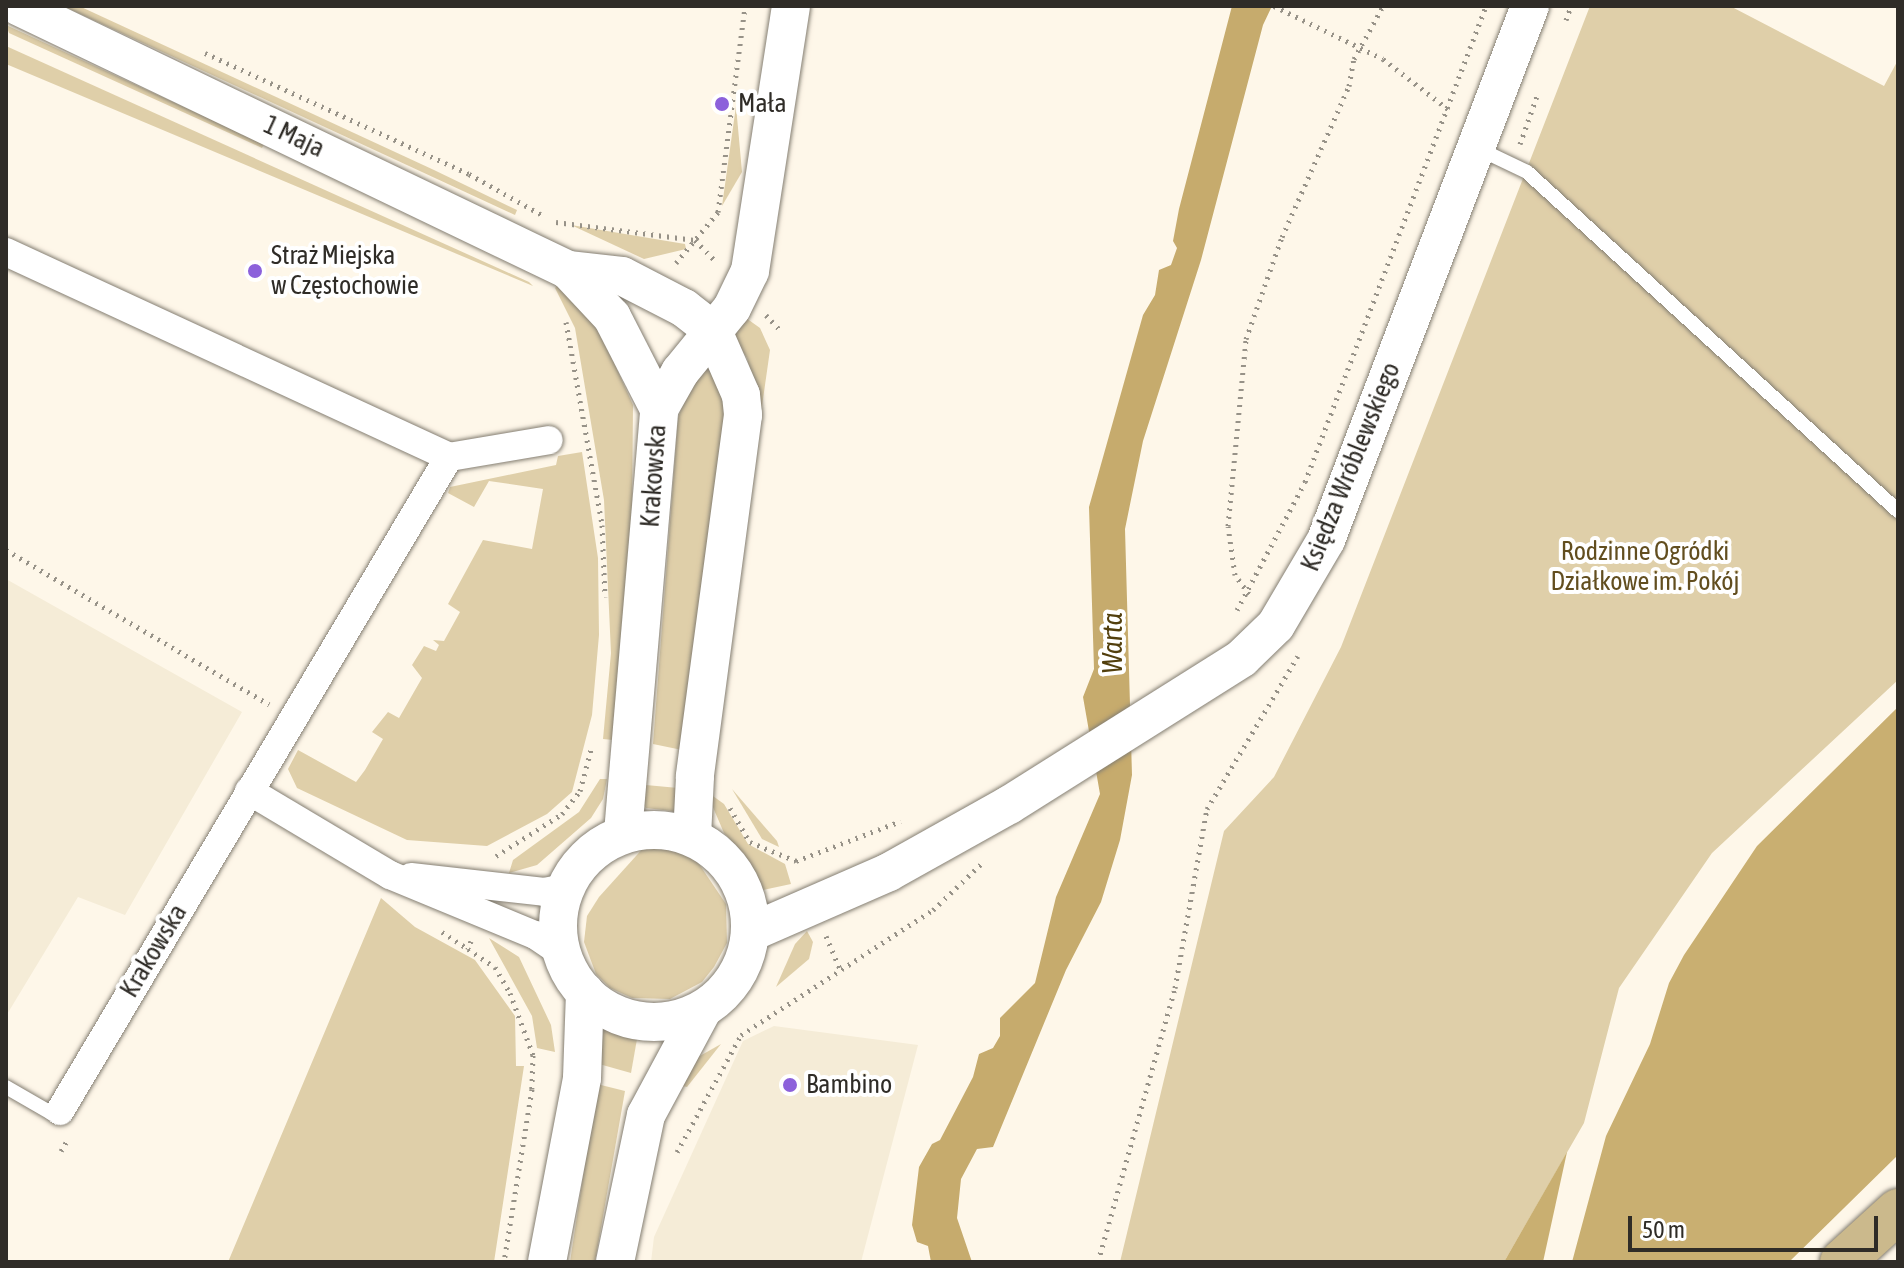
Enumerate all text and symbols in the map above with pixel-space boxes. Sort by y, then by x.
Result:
place label: Mała [738,88,786,120]
marker: Mała [713,95,731,113]
street label: 1 Maja [259,109,329,165]
place label: Straż Miejska w Częstochowie [271,240,419,302]
marker: Straż Miejska w Częstochowie [246,262,264,280]
street label: Księdza Wróblewskiego [1295,358,1407,576]
street label: Krakowska [635,423,673,529]
park label: Rodzinne Ogródki Działkowe im. Pokój [1550,536,1740,598]
water label: Warta [1095,612,1129,674]
street label: Krakowska [114,899,194,1003]
place label: Bambino [806,1069,892,1101]
marker: Bambino [781,1076,799,1094]
scale bar [1632,1200,1882,1250]
text: 50 m [1642,1216,1685,1243]

